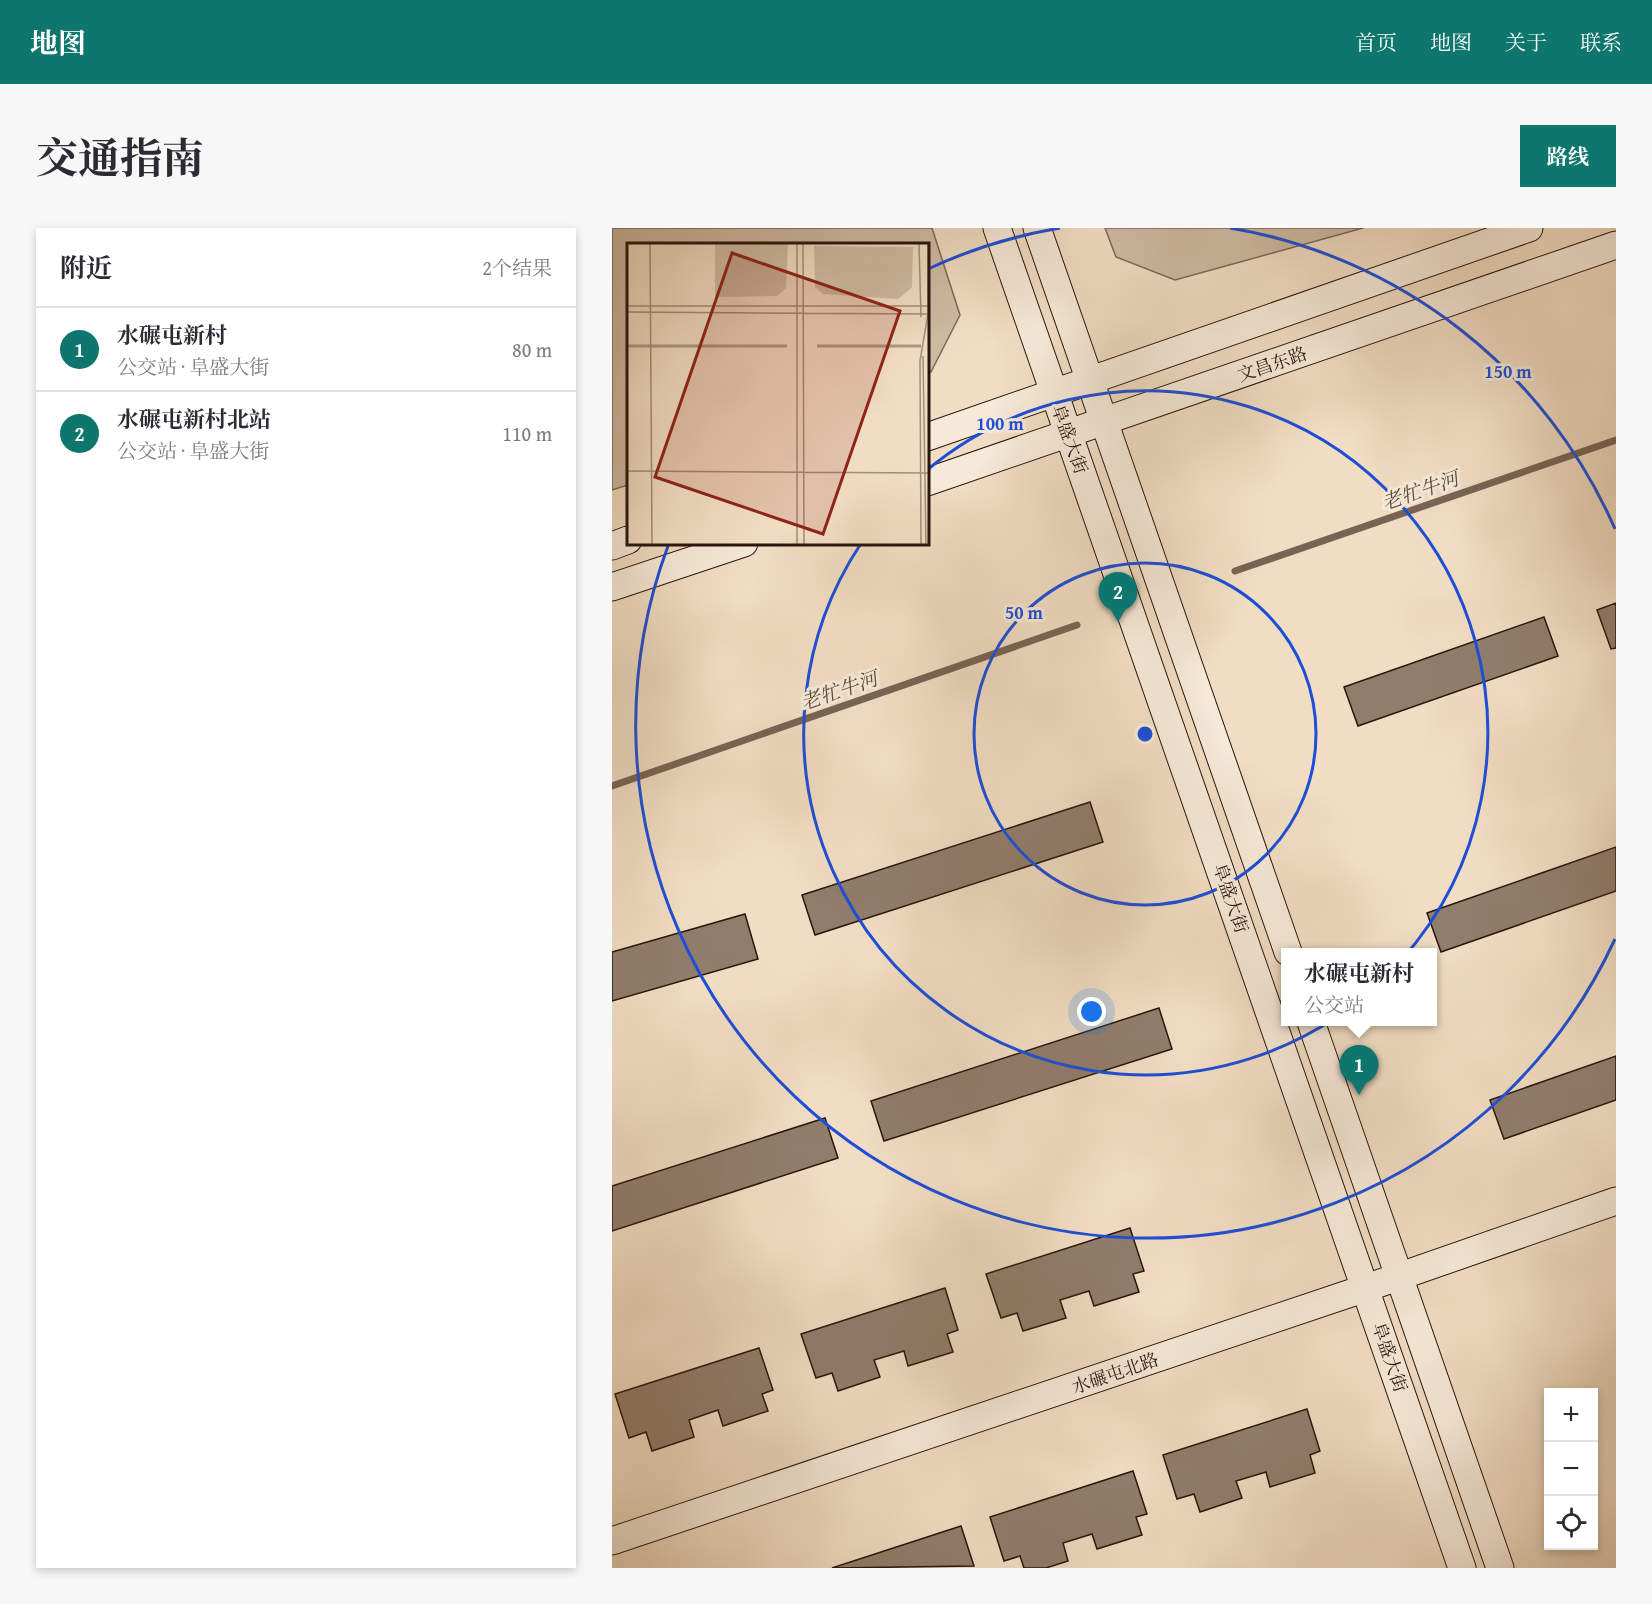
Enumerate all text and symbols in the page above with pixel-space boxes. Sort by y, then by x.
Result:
text: 地图 [30,22,86,63]
text: 首页 [1355,27,1397,58]
text: 地图 [1430,27,1472,58]
text: 关于 [1505,27,1547,58]
text: 联系 [1580,27,1622,58]
button: 路线 [1520,125,1616,187]
text: 交通指南 [36,127,204,188]
inset map [627,243,928,544]
text: 附近 [60,248,112,287]
text: 2个结果 [482,253,552,282]
text: 水碾屯新村 [117,319,227,351]
text: 1 [74,335,85,364]
text: 80 m [512,335,552,364]
street label: 文昌东路 [1234,340,1310,388]
text: 公交站 · 阜盛大街 [117,352,269,381]
text: 150 m [1484,358,1532,385]
street label: 阜盛大街 [1045,401,1095,477]
text: 水碾屯新村北站 [117,403,271,435]
text: 100 m [976,410,1024,437]
text: 2 [74,419,85,448]
text: 110 m [502,419,552,448]
text: 公交站 · 阜盛大街 [117,436,269,465]
water label: 老牤牛河 [1377,462,1465,517]
pin: 2 [1098,572,1138,622]
text: 50 m [1005,599,1044,626]
water label: 老牤牛河 [796,662,884,717]
centre of rings [1135,724,1155,744]
street label: 阜盛大街 [1207,860,1255,936]
popup [1281,948,1437,1026]
text: 水碾屯新村 [1304,957,1414,989]
text: 公交站 [1304,990,1364,1019]
your location [1077,997,1106,1026]
pin: 1 [1340,1046,1378,1095]
street label: 阜盛大街 [1366,1319,1414,1395]
street label: 水碾屯北路 [1068,1346,1162,1400]
map controls [1544,1388,1598,1550]
button: + [1544,1388,1598,1442]
button: − [1544,1442,1598,1496]
button: locate [1544,1496,1598,1550]

